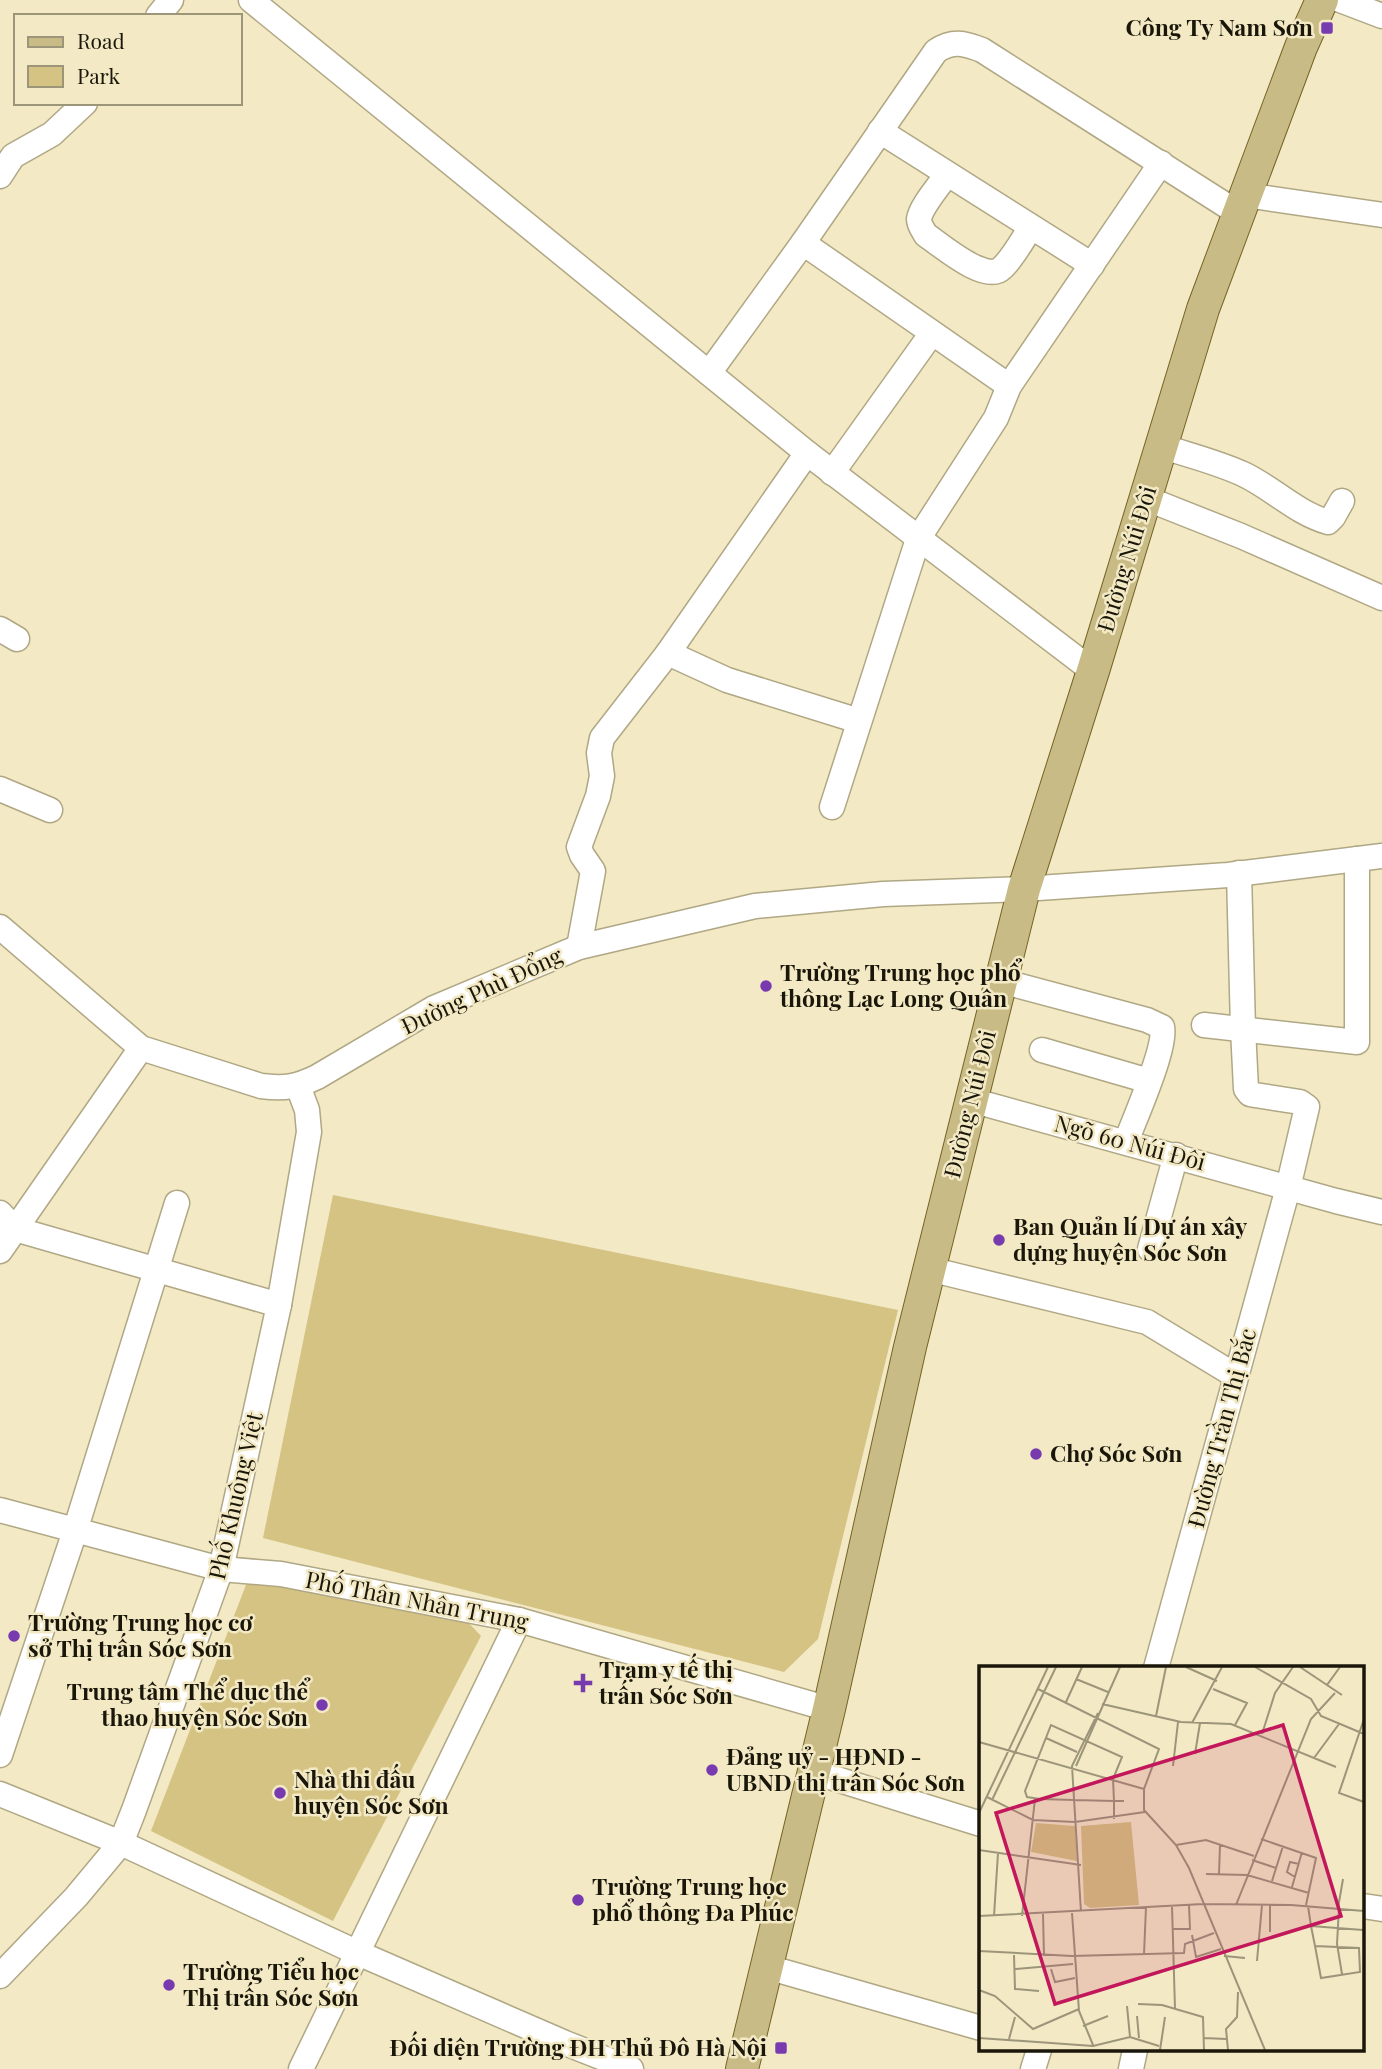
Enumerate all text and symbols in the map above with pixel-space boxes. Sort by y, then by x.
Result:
place label: Công Ty Nam Sơn [1125,11,1313,42]
legend [14,14,242,105]
marker: Công Ty Nam Sơn [1319,20,1335,36]
text: Road [77,26,125,54]
text: Park [77,61,121,89]
street label: Đường Núi Đôi [1089,481,1163,636]
street label: Đường Phù Đổng [396,939,567,1041]
place label: Trường Trung học phổ thông Lạc Long Quân [779,956,1023,1013]
marker: Trường Trung học phổ thông Lạc Long Quân [758,978,774,994]
street label: Đường Núi Đôi [935,1026,1002,1181]
street label: Ngõ 60 Núi Đôi [1051,1107,1210,1177]
place label: Ban Quản lí Dự án xây dựng huyện Sóc Sơn [1013,1210,1247,1267]
marker: Ban Quản lí Dự án xây dựng huyện Sóc Sơn [991,1232,1007,1248]
street label: Đường Trần Thị Bắc [1179,1324,1262,1531]
street label: Phố Khuông Việt [200,1408,269,1582]
place label: Chợ Sóc Sơn [1050,1437,1182,1468]
marker: Chợ Sóc Sơn [1028,1446,1044,1462]
street label: Phố Thân Nhân Trung [303,1563,531,1636]
place label: Trường Trung học cơ sở Thị trấn Sóc Sơn [28,1606,253,1663]
marker: Trường Trung học cơ sở Thị trấn Sóc Sơn [6,1628,22,1644]
place label: Trạm y tế thị trấn Sóc Sơn [598,1653,733,1710]
inset map [979,1666,1364,2052]
marker: Trạm y tế thị trấn Sóc Sơn [573,1673,593,1693]
place label: Trung tâm Thể dục thể thao huyện Sóc Sơn [67,1675,311,1732]
marker: Trung tâm Thể dục thể thao huyện Sóc Sơn [314,1697,330,1713]
place label: Đảng uỷ - HĐND - UBND thị trấn Sóc Sơn [726,1740,965,1797]
marker: Đảng uỷ - HĐND - UBND thị trấn Sóc Sơn [704,1762,720,1778]
place label: Nhà thi đấu huyện Sóc Sơn [294,1763,449,1820]
marker: Nhà thi đấu huyện Sóc Sơn [272,1785,288,1801]
place label: Trường Trung học phổ thông Đa Phúc [592,1870,794,1927]
marker: Trường Trung học phổ thông Đa Phúc [570,1892,586,1908]
place label: Trường Tiểu học Thị trấn Sóc Sơn [183,1955,359,2012]
marker: Trường Tiểu học Thị trấn Sóc Sơn [161,1977,177,1993]
place label: Đối diện Trường ĐH Thủ Đô Hà Nội [390,2031,767,2062]
marker: Đối diện Trường ĐH Thủ Đô Hà Nội [773,2040,789,2056]

